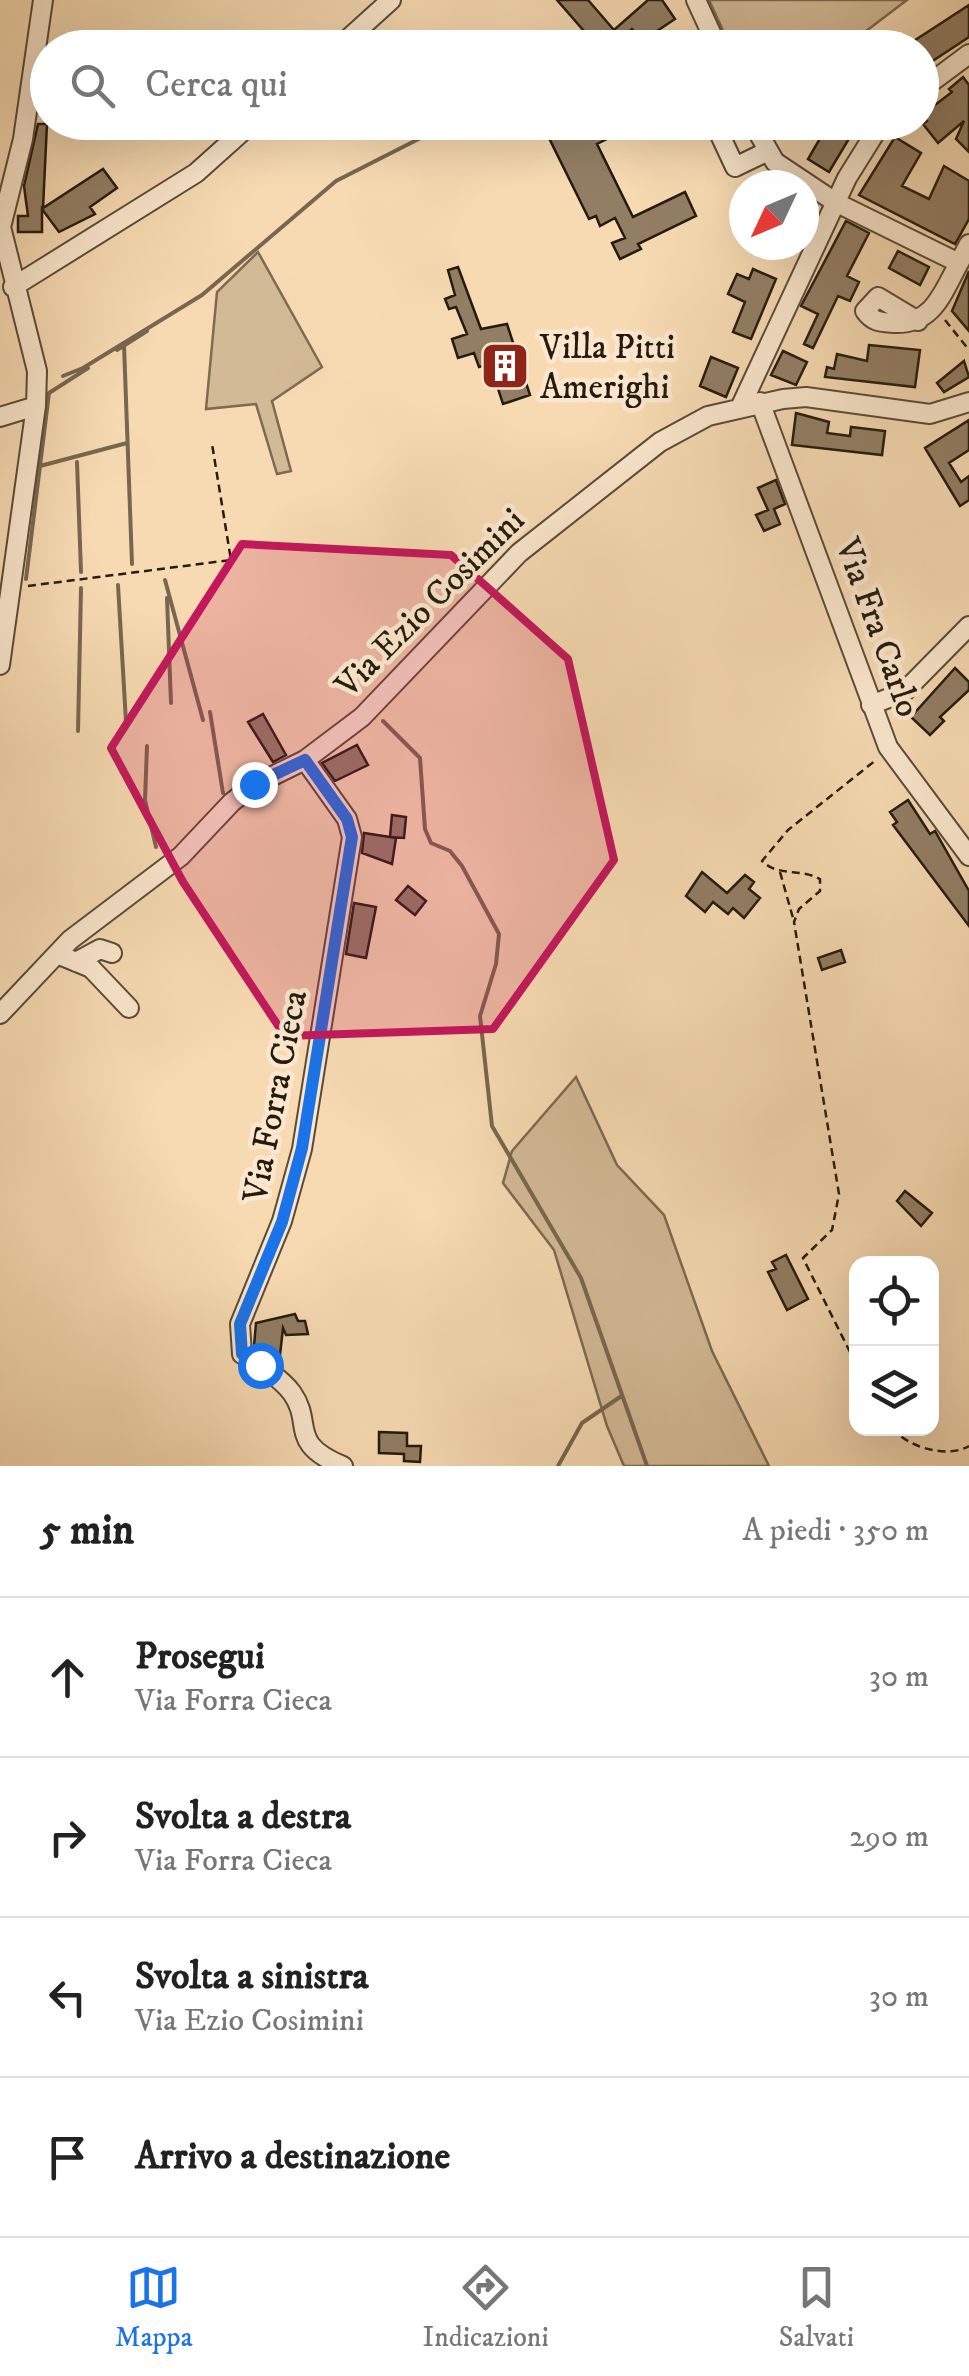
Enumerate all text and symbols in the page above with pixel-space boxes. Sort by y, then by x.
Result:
search box [30,30,939,140]
icon: search [65,58,120,113]
text: Cerca qui [145,61,288,109]
north arrow [729,170,819,260]
place label: Villa Pitti Amerighi [539,326,675,410]
building icon: Villa Pitti Amerighi [479,340,531,392]
street label: Via Ezio Cosimini [326,499,535,708]
street label: Via Fra Carlo [824,531,930,723]
route end [232,762,278,808]
street label: Via Forra Cieca [234,986,318,1207]
map controls [849,1256,939,1436]
button: locate [849,1256,939,1346]
route start [238,1343,284,1389]
button: layers [849,1346,939,1436]
text: 5 min [40,1505,134,1557]
text: A piedi · 350 m [743,1511,929,1551]
text: Prosegui [135,1633,265,1681]
icon: ahead [40,1650,95,1705]
text: 30 m [869,1657,929,1697]
text: Via Forra Cieca [135,1681,332,1721]
text: Svolta a destra [135,1793,351,1841]
icon: right [40,1810,95,1865]
text: 290 m [849,1817,929,1857]
text: Via Forra Cieca [135,1841,332,1881]
text: Svolta a sinistra [135,1953,369,2001]
icon: left [40,1970,95,2025]
text: 30 m [869,1977,929,2017]
text: Via Ezio Cosimini [135,2001,364,2041]
icon: arrive [40,2130,95,2185]
text: Arrivo a destinazione [135,2133,450,2181]
tab: Mappa [115,2260,193,2355]
tab: Indicazioni [423,2260,549,2355]
tab: Salvati [779,2260,854,2355]

